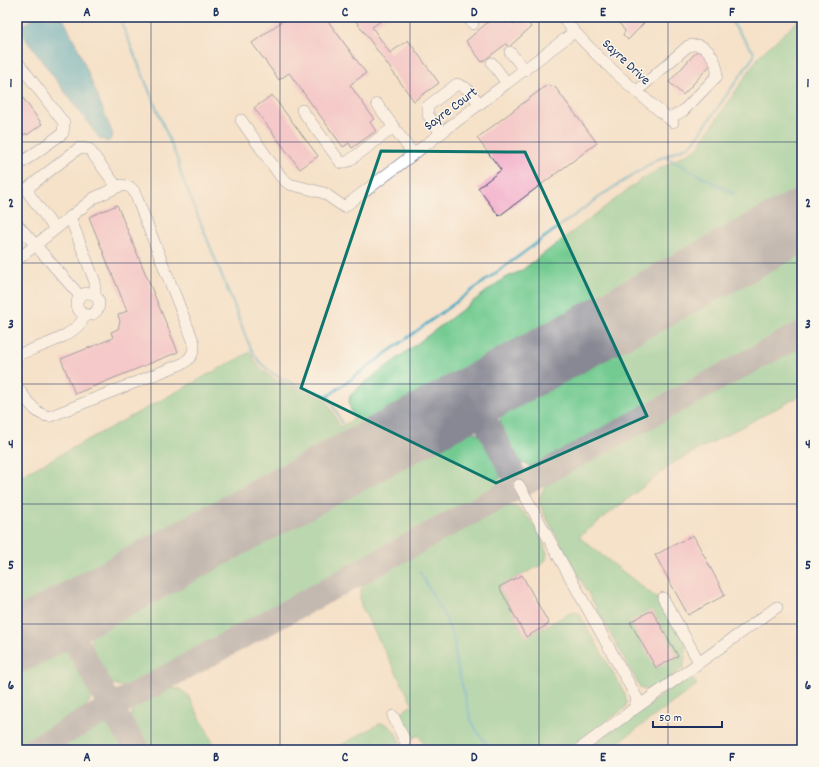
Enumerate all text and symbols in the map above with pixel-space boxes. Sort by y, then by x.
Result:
text: A [83,4,91,23]
text: B [213,4,219,23]
text: C [342,4,349,23]
text: D [471,4,478,23]
text: E [600,4,607,23]
text: F [729,4,735,23]
street label: Sayre Drive [597,35,654,90]
text: 1 [10,75,13,94]
text: 1 [807,75,810,94]
street label: Sayre Court [420,83,482,136]
text: 2 [8,195,14,214]
text: 2 [805,195,811,214]
text: 3 [8,316,14,335]
text: 3 [805,316,811,335]
text: 4 [8,436,14,455]
text: 4 [805,436,811,455]
text: 5 [8,557,14,576]
text: 5 [805,557,811,576]
text: 6 [8,677,15,696]
text: 6 [805,677,812,696]
scale bar [653,703,722,729]
text: 50 m [659,710,682,727]
text: A [83,749,91,767]
text: B [213,749,219,767]
text: C [342,749,349,767]
text: D [471,749,478,767]
text: E [600,749,607,767]
text: F [729,749,735,767]

